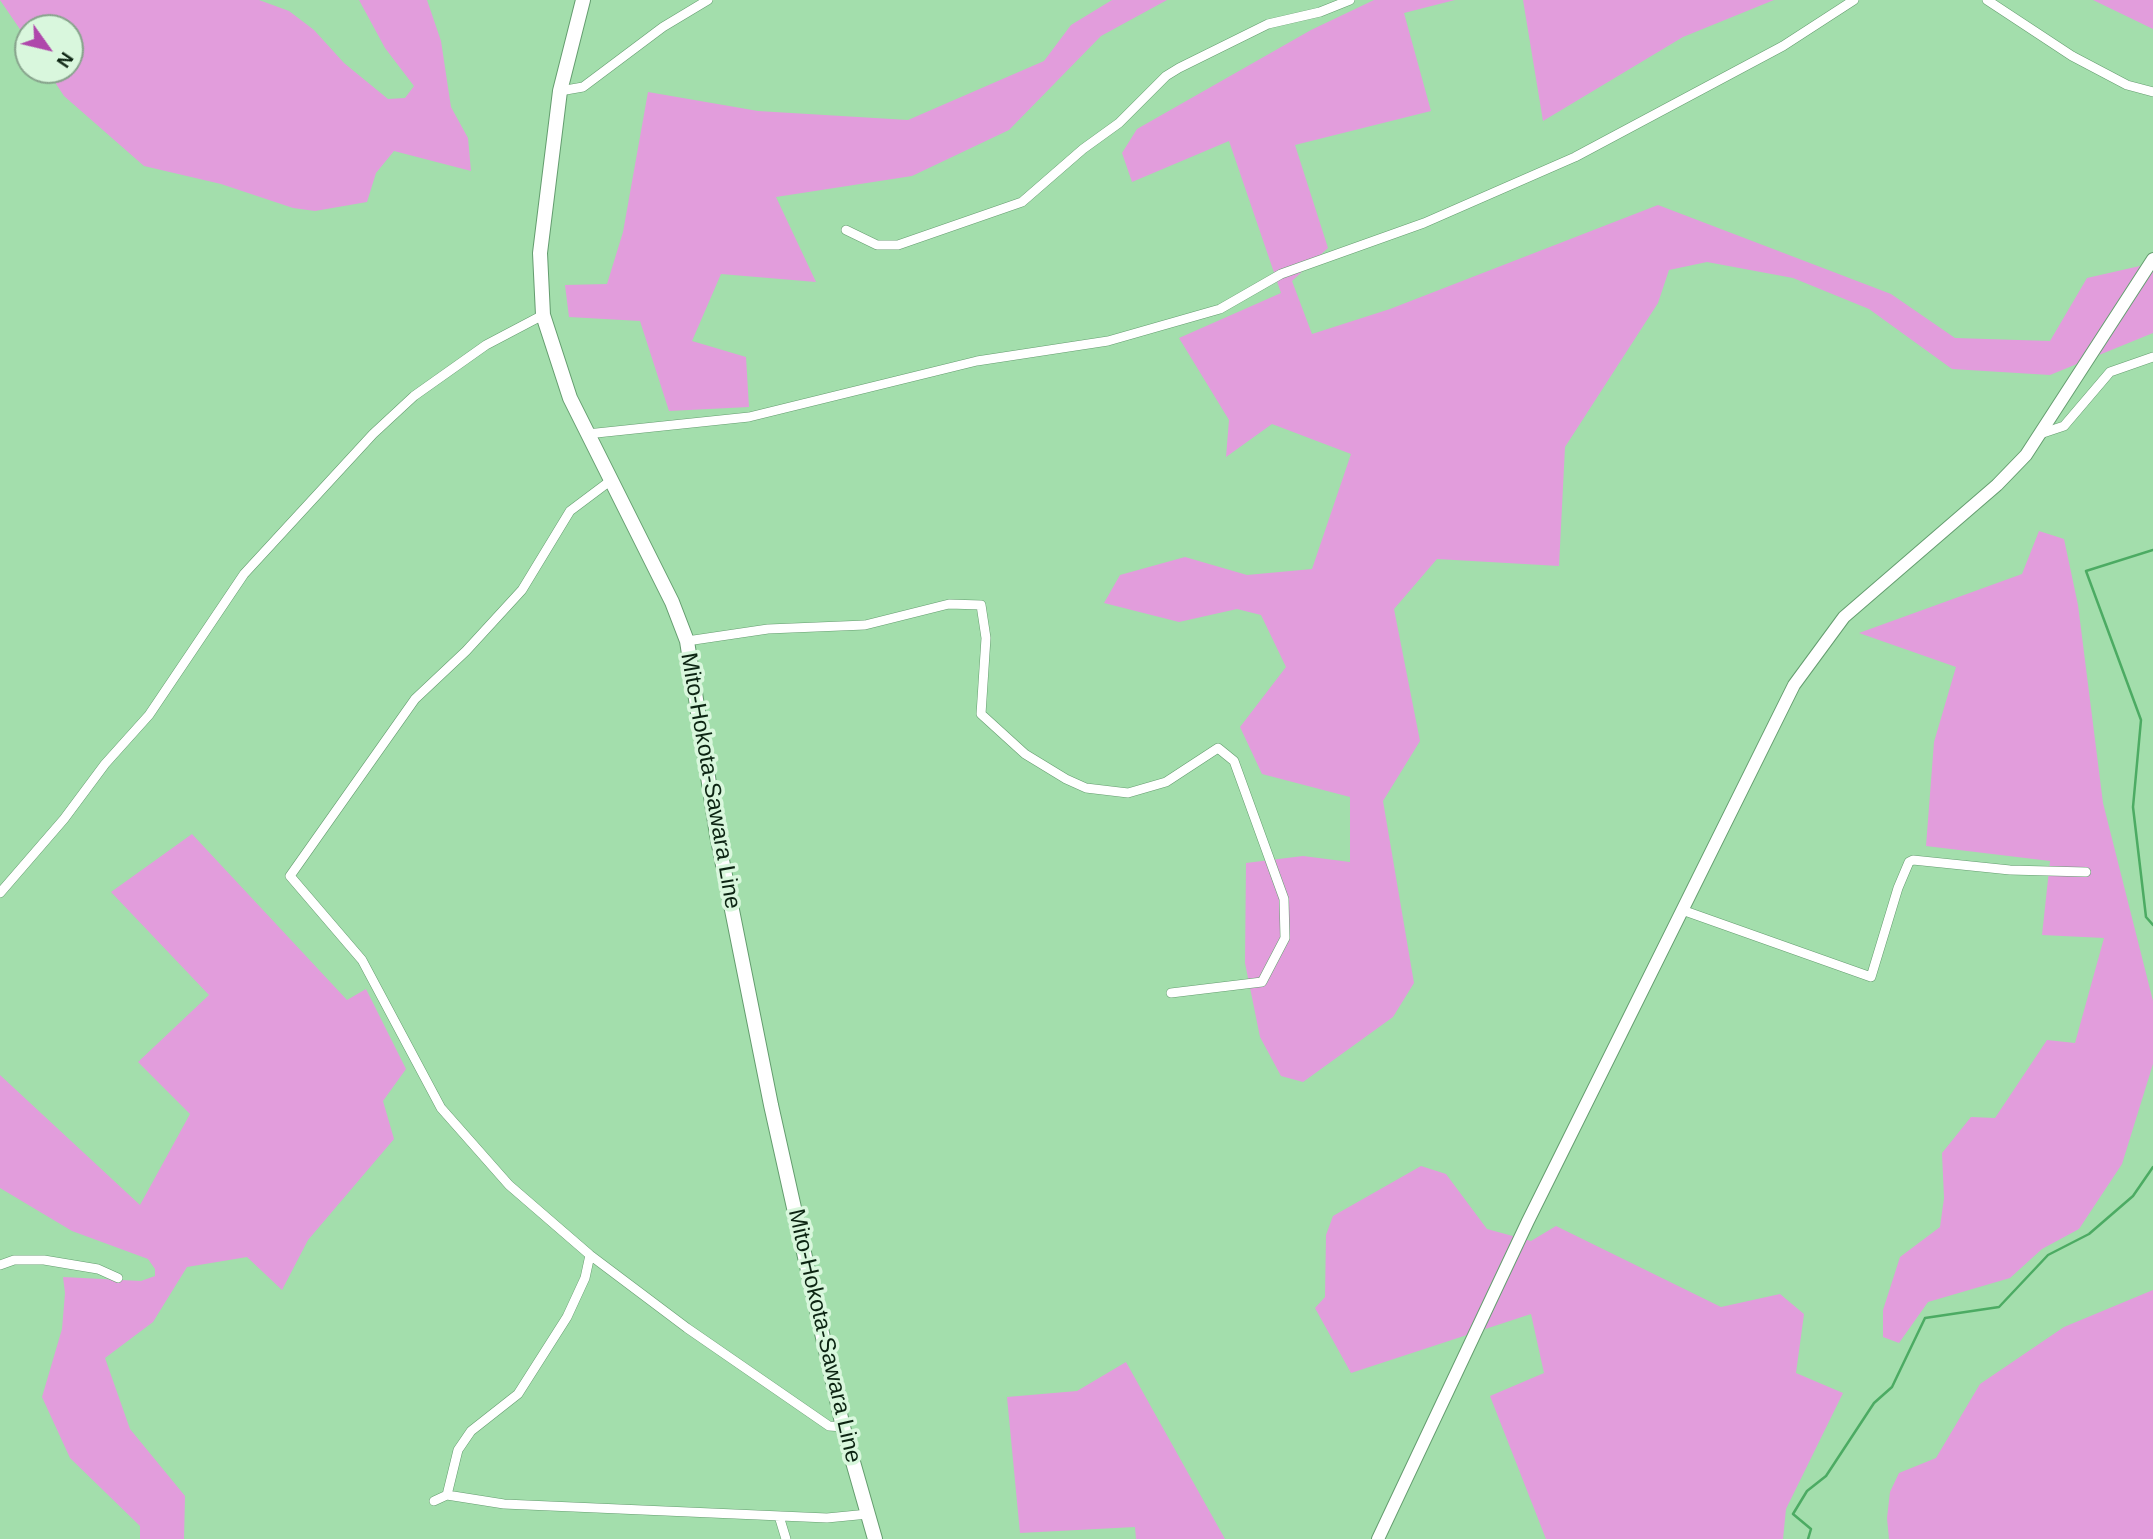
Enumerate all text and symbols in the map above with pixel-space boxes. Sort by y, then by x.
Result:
north arrow [14,14,84,84]
text: N [53,48,78,71]
street label: Mito-Hokota-Sawara Line [674,651,746,911]
street label: Mito-Hokota-Sawara Line [781,1206,867,1466]

